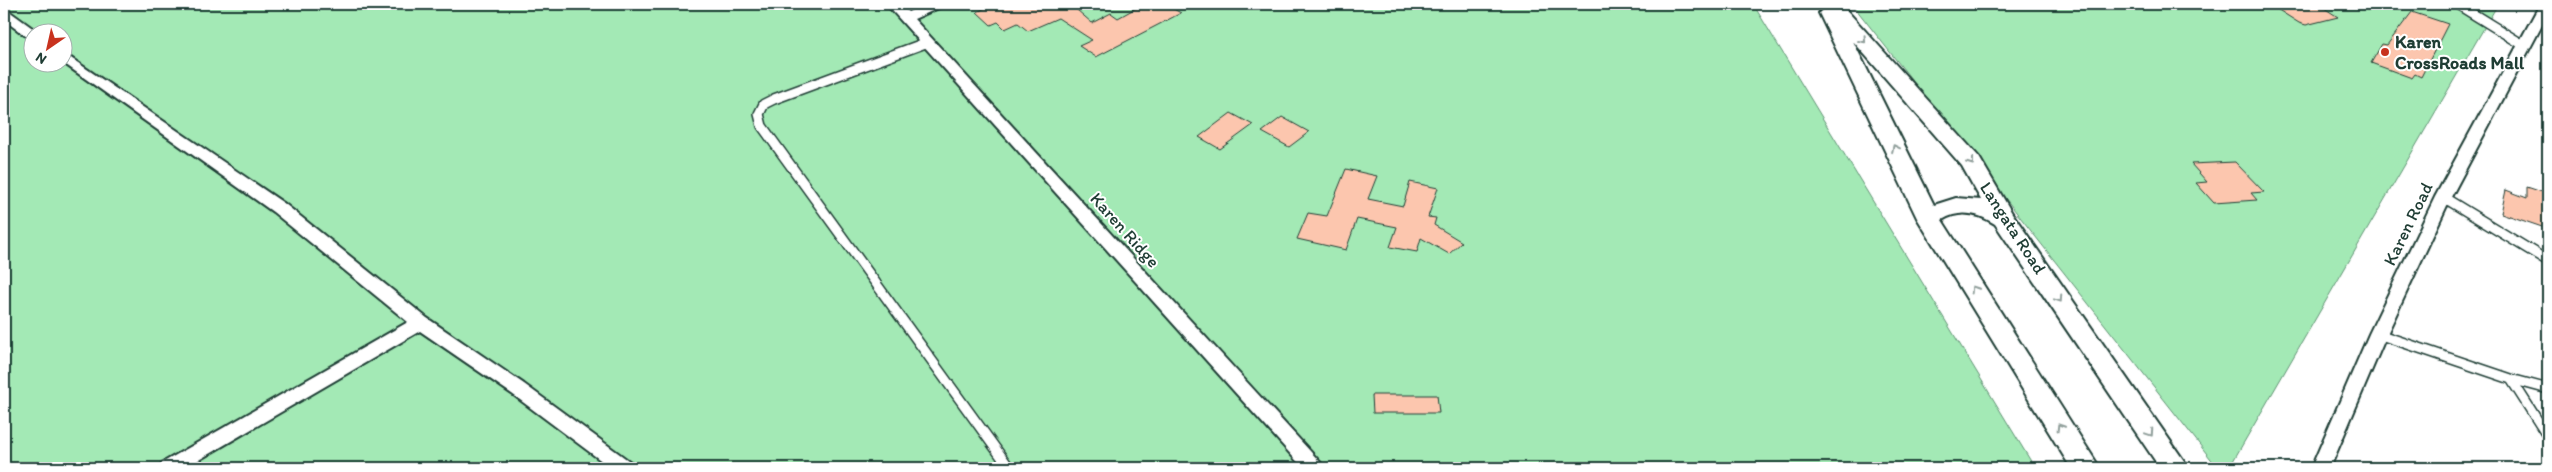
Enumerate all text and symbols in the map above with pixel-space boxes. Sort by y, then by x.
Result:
north arrow [22,22,72,72]
place label: Karen CrossRoads Mall [2395,31,2525,74]
one-way arrow [1858,35,1867,44]
marker: Karen CrossRoads Mall [2379,46,2391,58]
text: N [32,49,50,68]
one-way arrow [1890,144,1901,153]
one-way arrow [1965,156,1973,165]
street label: Langata Road [1975,178,2051,278]
street label: Karen Road [2378,179,2438,269]
street label: Karen Ridge [1086,188,1164,272]
one-way arrow [1971,286,1980,295]
one-way arrow [2053,293,2062,302]
one-way arrow [2057,423,2067,432]
one-way arrow [2144,428,2154,437]

